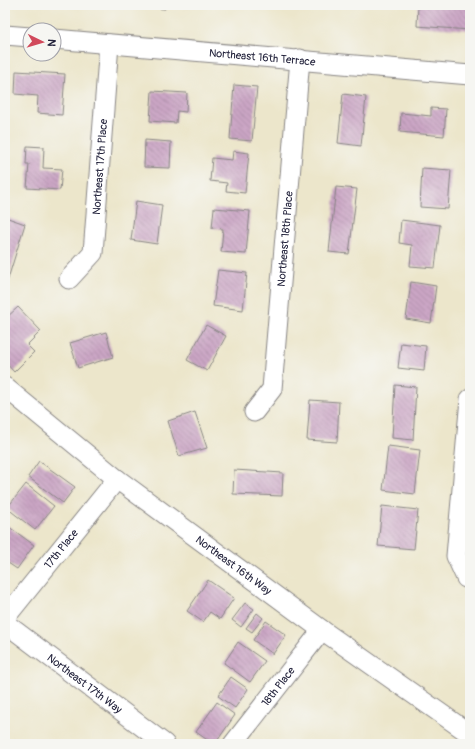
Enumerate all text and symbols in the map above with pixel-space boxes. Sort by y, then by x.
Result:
north arrow [22,22,62,62]
text: N [45,39,58,48]
street label: Northeast 16th Terrace [208,46,317,68]
street label: Northeast 17th Place [89,118,110,215]
street label: Northeast 18th Place [274,190,295,287]
street label: 17th Place [41,526,81,571]
street label: Northeast 16th Way [193,533,275,597]
street label: Northeast 17th Way [45,651,125,716]
street label: 18th Place [258,664,298,709]

